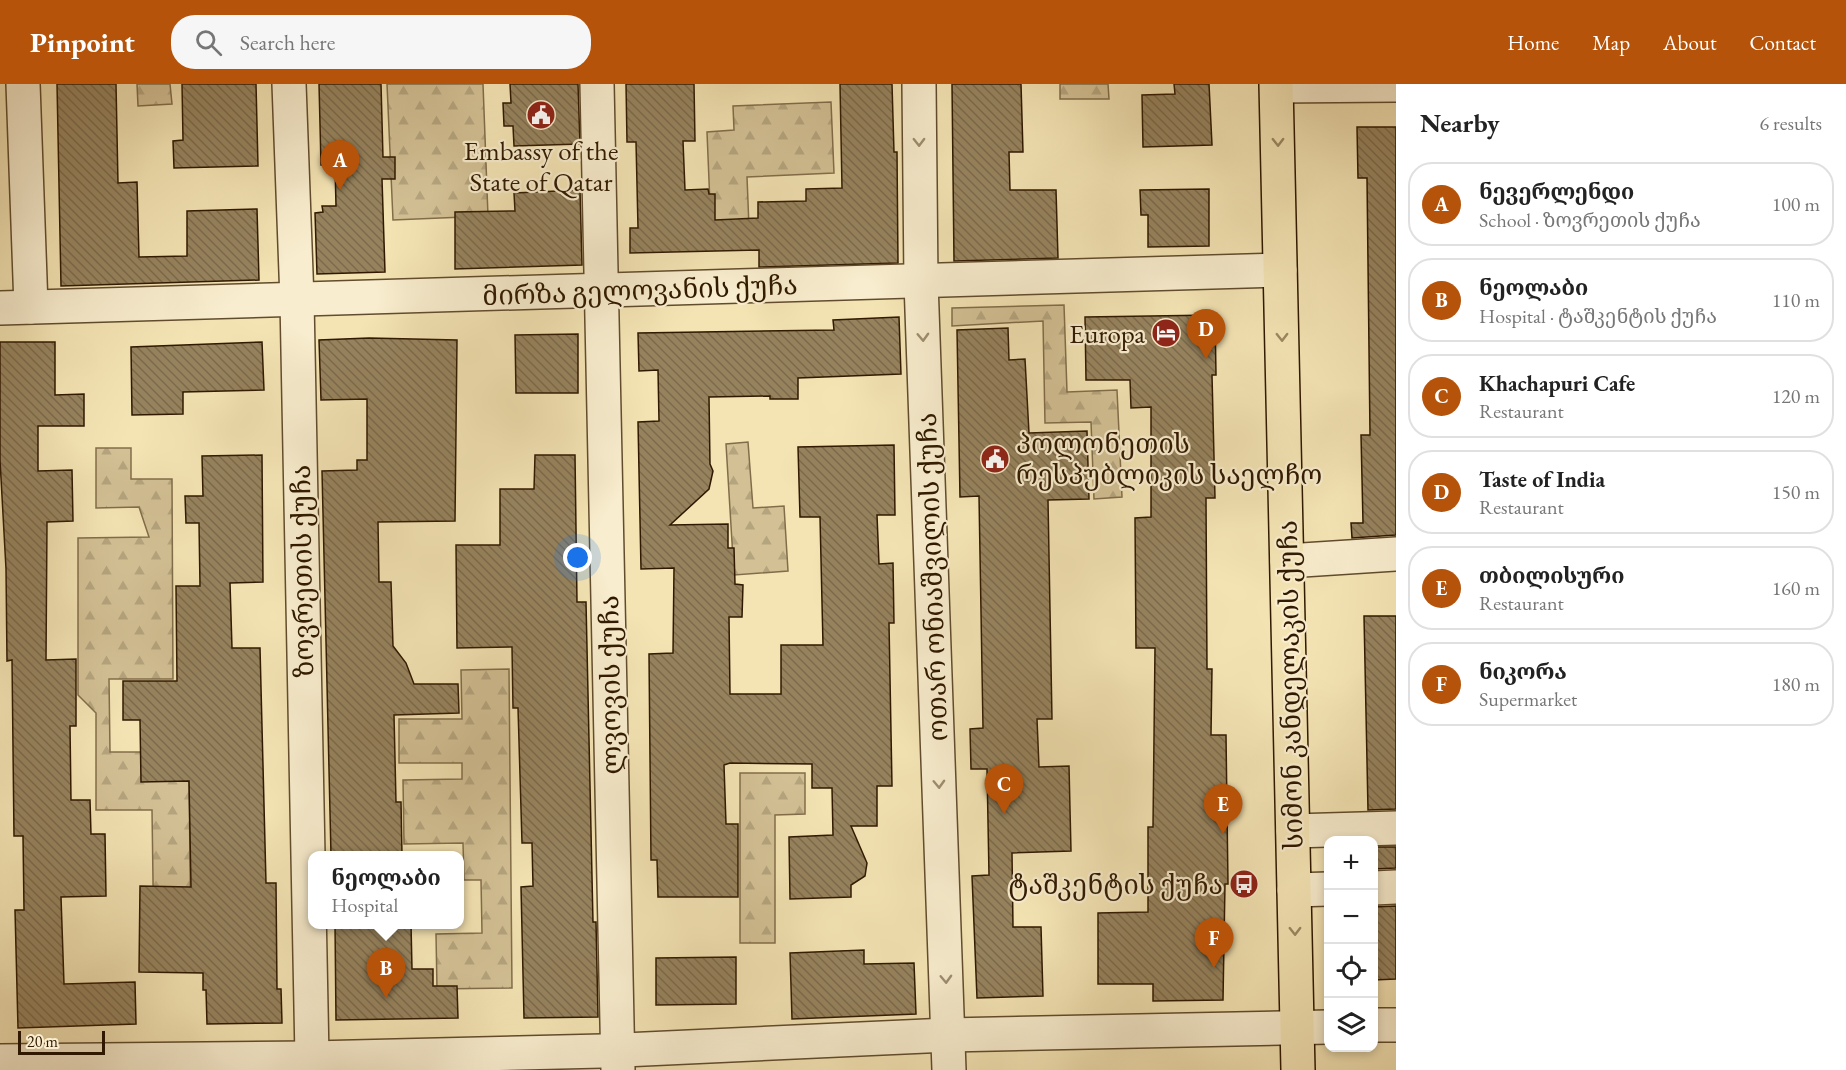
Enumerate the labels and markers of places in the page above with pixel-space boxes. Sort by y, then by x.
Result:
public building icon: Embassy of the State of Qatar [525,99,557,131]
place label: Embassy of the State of Qatar [463,133,619,199]
pin: A [320,141,360,190]
pin: D [1186,310,1226,359]
place label: Europa [1069,316,1145,351]
hotel icon: Europa [1150,317,1182,349]
place label: პოლონეთის რესპუბლიკის საელჩო [1016,426,1322,492]
public building icon: პოლონეთის რესპუბლიკის საელჩო [979,443,1011,475]
pin: C [984,764,1024,814]
pin: E [1204,784,1242,834]
place label: ტაშკენტის ქუჩა [1008,867,1223,902]
bus stop icon: ტაშკენტის ქუჩა [1228,868,1260,900]
pin: F [1194,918,1234,968]
pin: B [366,948,406,998]

